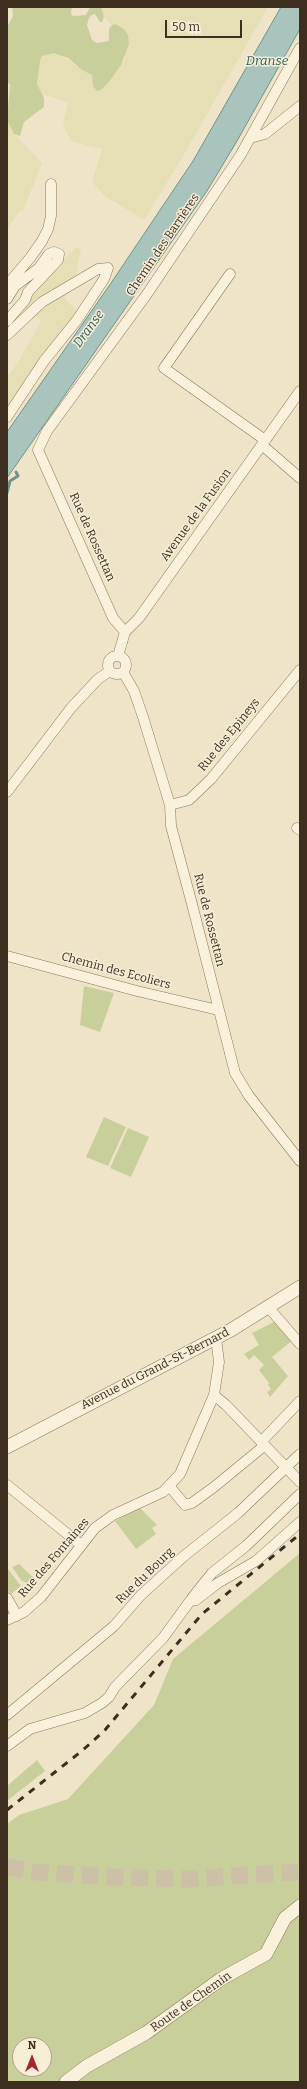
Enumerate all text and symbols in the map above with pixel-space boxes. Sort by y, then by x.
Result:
scale bar [167,12,244,38]
text: 50 m [172,20,200,34]
water label: Dranse [246,53,288,69]
street label: Chemin des Barrières [123,191,203,299]
water label: Dranse [70,307,108,351]
street label: Avenue de la Fusion [158,466,234,564]
street label: Rue de Rossettan [66,490,118,584]
street label: Rue des Epineys [195,696,263,774]
street label: Rue de Rossettan [190,872,228,968]
street label: Chemin des Ecoliers [60,949,172,993]
street label: Avenue du Grand-St-Bernard [78,1325,232,1413]
street label: Rue des Fontaines [15,1515,93,1601]
street label: Rue du Bourg [113,1545,177,1607]
street label: Route de Chemin [148,1969,234,2035]
north arrow [12,2037,52,2077]
text: N [28,2039,36,2052]

